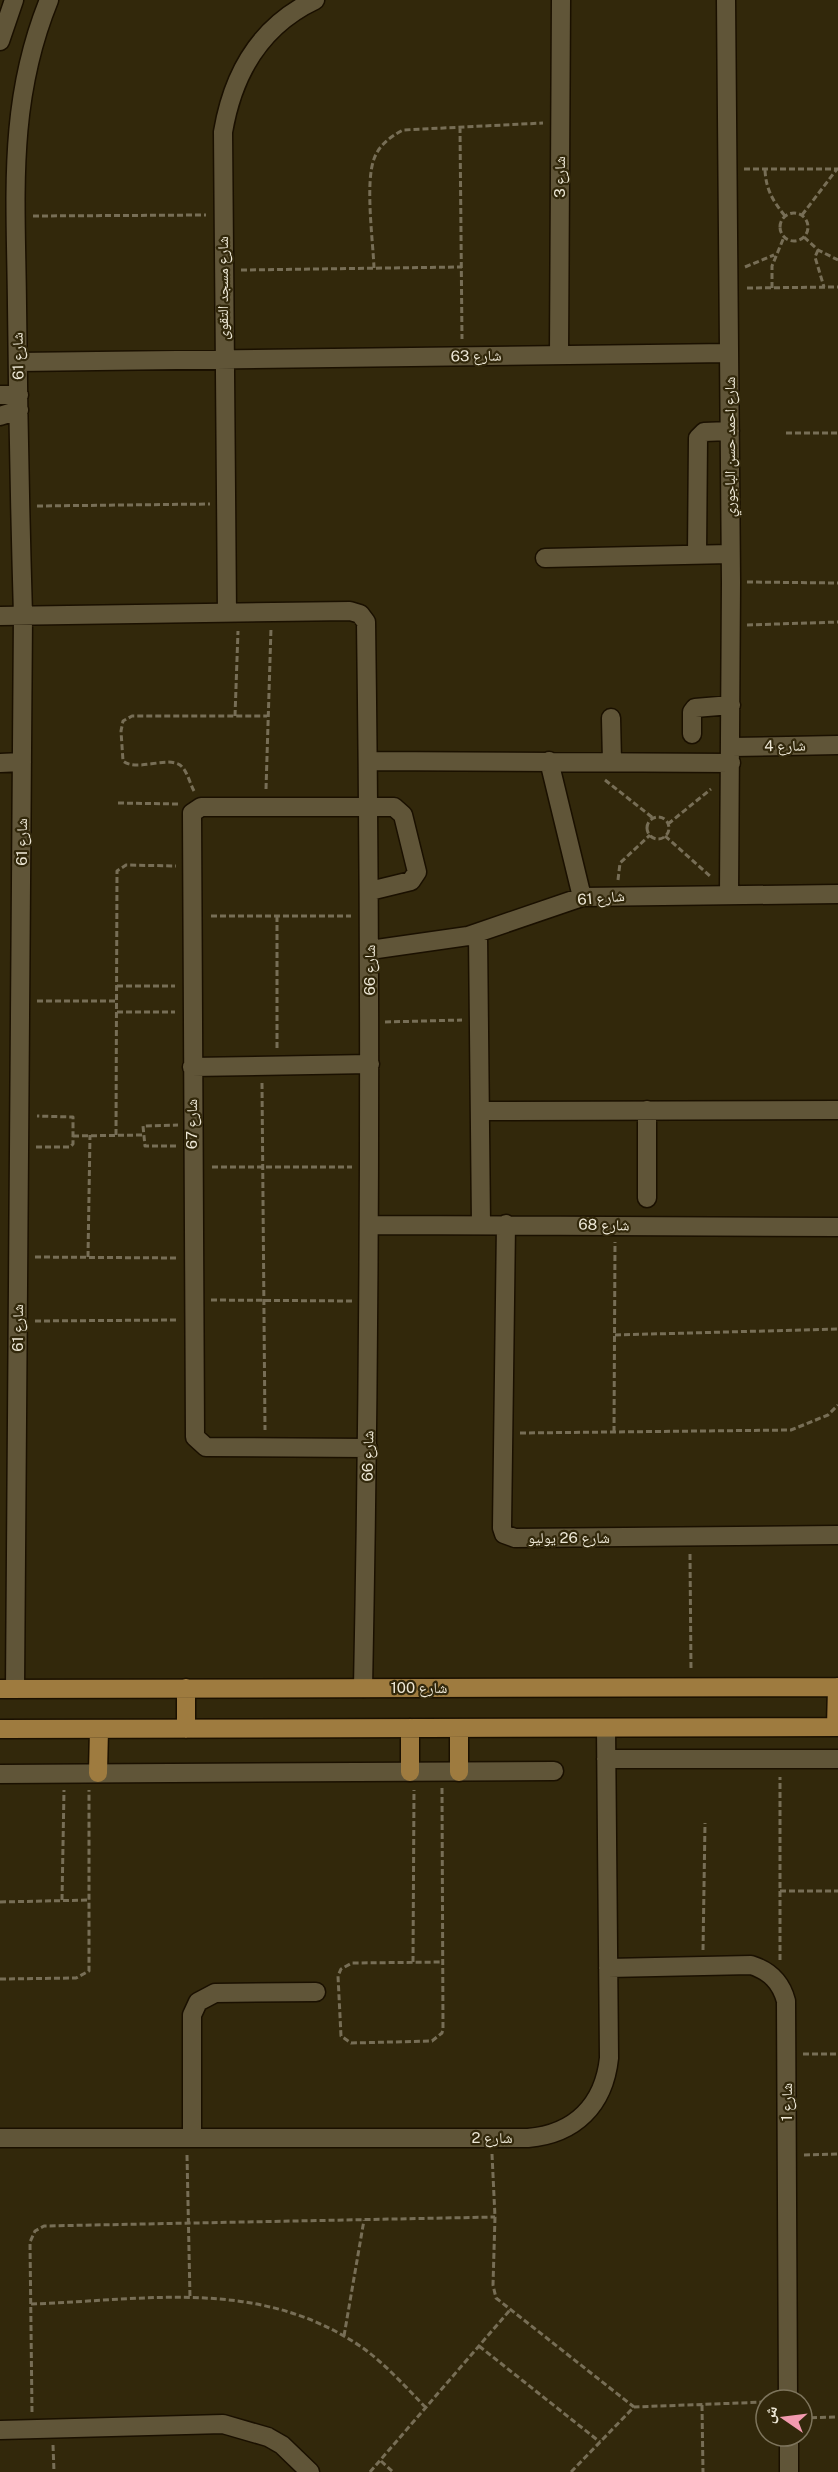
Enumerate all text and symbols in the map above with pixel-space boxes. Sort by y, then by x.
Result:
street label: شارع 3 [551,156,570,198]
street label: شارع مسجد التقوى [214,236,233,340]
street label: شارع 61 [9,332,28,380]
street label: شارع 63 [450,347,502,366]
street label: شارع احمد حسن الباجوري [721,377,742,517]
street label: شارع 4 [764,737,806,756]
street label: شارع 61 [13,818,32,866]
street label: شارع 61 [576,887,626,910]
street label: شارع 66 [361,945,380,995]
street label: شارع 67 [183,1099,202,1149]
street label: شارع 68 [578,1216,630,1235]
street label: شارع 61 [9,1304,28,1352]
street label: شارع 66 [359,1430,378,1482]
street label: شارع 26 يوليو [528,1529,610,1548]
street label: شارع 100 [391,1679,447,1698]
street label: شارع 1 [778,2083,797,2121]
street label: شارع 2 [471,2129,513,2148]
north arrow [754,2388,814,2448]
text: ش [759,2404,781,2425]

